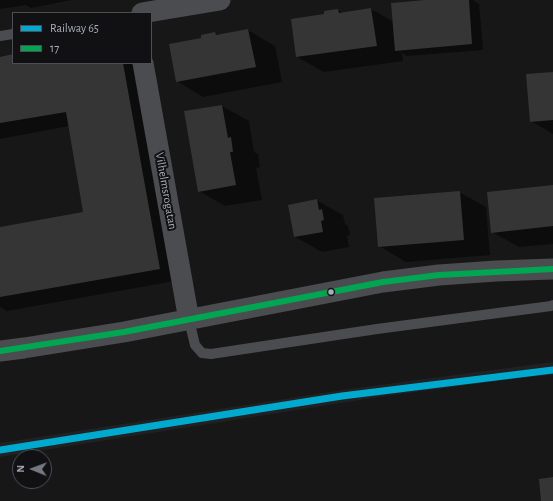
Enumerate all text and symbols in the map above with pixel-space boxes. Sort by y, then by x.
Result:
legend [12,12,152,64]
text: Railway 65 [50,22,99,34]
text: 17 [50,42,59,54]
street label: Vilhelmsrogatan [152,151,180,231]
unlabelled marker [326,287,336,297]
north arrow [12,449,52,489]
text: N [15,465,26,473]

